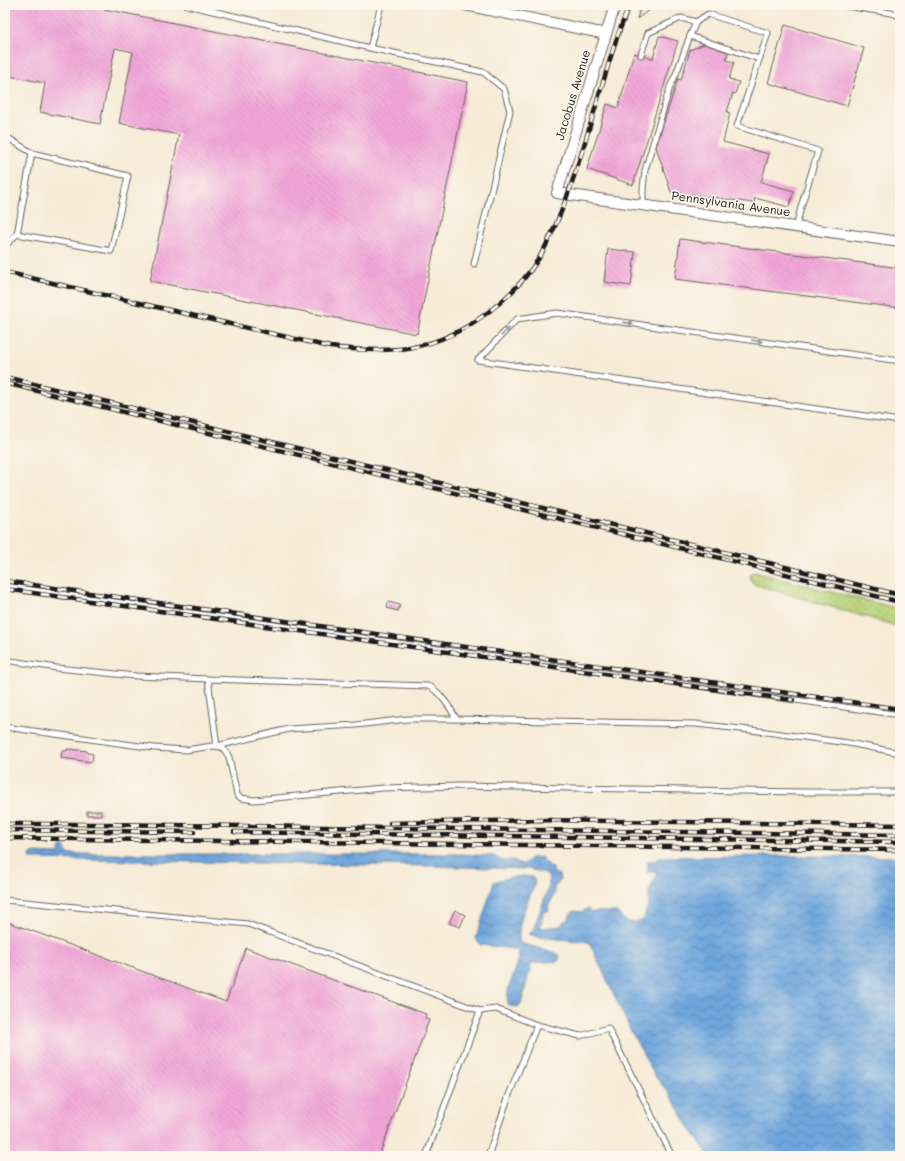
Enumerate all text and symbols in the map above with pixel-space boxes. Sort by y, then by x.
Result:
street label: Jacobus Avenue [551,48,593,142]
street label: Pennsylvania Avenue [671,187,792,219]
one-way arrow [622,320,634,326]
one-way arrow [500,327,510,337]
one-way arrow [751,338,763,344]

